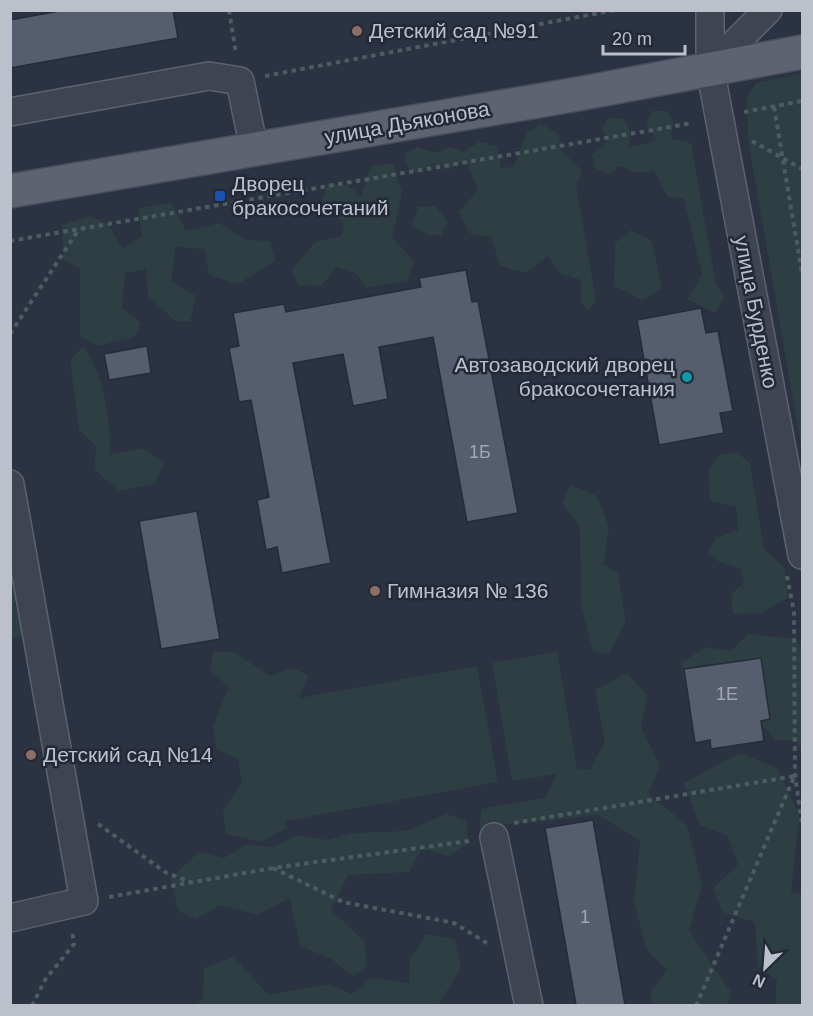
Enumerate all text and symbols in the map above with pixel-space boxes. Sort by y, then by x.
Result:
scale bar [603,18,686,56]
place label: Детский сад №91 [369,19,539,42]
marker: Детский сад №91 [350,24,364,38]
text: 20 m [612,29,652,49]
street label: улица Дьяконова [323,97,491,148]
place label: Дворец бракосочетаний [232,172,389,219]
marker: Дворец бракосочетаний [213,189,227,203]
street label: улица Бурденко [730,234,783,390]
place label: Автозаводский дворец бракосочетания [455,353,675,400]
marker: Автозаводский дворец бракосочетания [680,370,694,384]
house number: 1Б [469,442,491,462]
place label: Гимназия № 136 [387,579,548,602]
marker: Гимназия № 136 [368,584,382,598]
house number: 1Е [716,684,738,704]
place label: Детский сад №14 [43,743,213,766]
marker: Детский сад №14 [24,748,38,762]
house number: 1 [580,907,590,927]
north arrow [735,938,795,998]
text: N [750,971,768,991]

